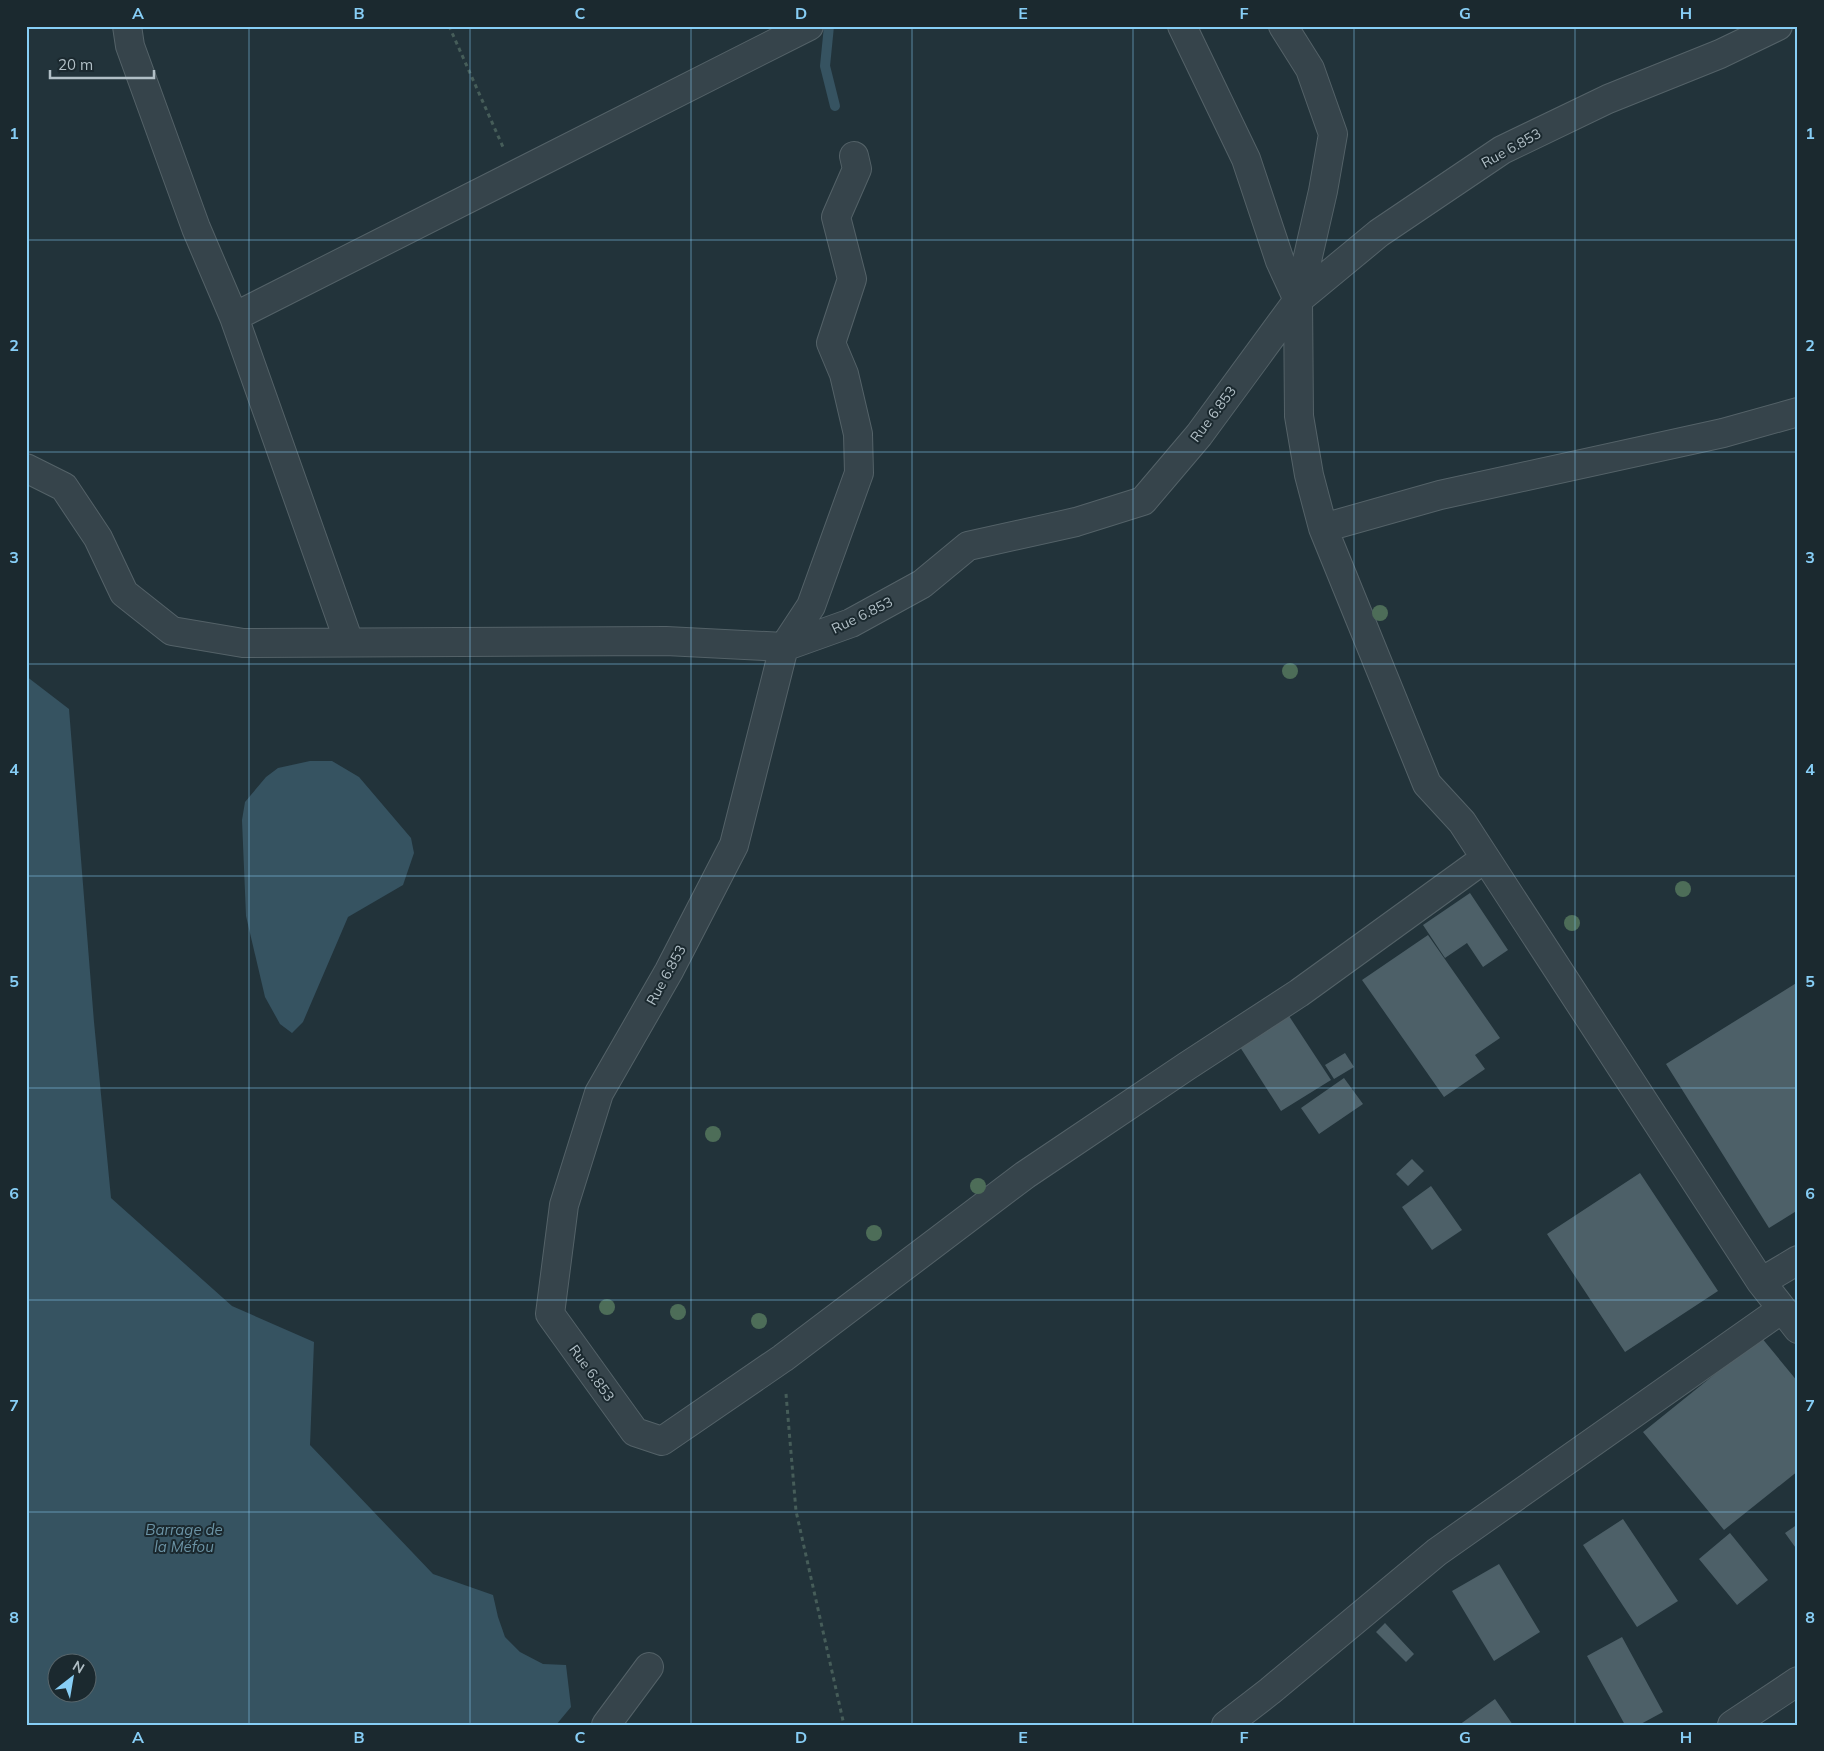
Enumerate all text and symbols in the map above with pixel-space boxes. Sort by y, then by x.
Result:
text: A [132,3,144,23]
text: B [353,3,365,23]
text: C [575,3,586,23]
text: D [795,3,807,23]
text: E [1018,3,1028,23]
text: F [1239,3,1249,23]
text: G [1459,3,1471,23]
text: H [1680,3,1692,23]
scale bar [50,48,154,80]
text: 20 m [58,55,93,74]
text: 1 [9,123,19,143]
text: 1 [1805,123,1815,143]
street label: Rue 6.853 [1478,124,1544,172]
text: 2 [9,335,19,355]
text: 2 [1805,335,1815,355]
street label: Rue 6.853 [1186,382,1240,446]
text: 3 [9,547,19,567]
text: 3 [1805,547,1815,567]
street label: Rue 6.853 [828,592,896,638]
text: 4 [9,759,19,779]
text: 4 [1805,759,1815,779]
street label: Rue 6.853 [642,942,690,1008]
text: 5 [9,971,19,991]
text: 5 [1805,971,1815,991]
text: 6 [9,1183,19,1203]
text: 6 [1805,1183,1815,1203]
street label: Rue 6.853 [565,1341,619,1405]
text: 7 [9,1395,19,1415]
text: 7 [1805,1395,1815,1415]
water label: Barrage de la Méfou [145,1520,223,1556]
text: 8 [9,1607,19,1627]
text: 8 [1805,1607,1815,1627]
north arrow [48,1654,98,1704]
text: N [70,1656,88,1677]
text: A [132,1727,144,1747]
text: B [353,1727,365,1747]
text: C [575,1727,586,1747]
text: D [795,1727,807,1747]
text: E [1018,1727,1028,1747]
text: F [1239,1727,1249,1747]
text: G [1459,1727,1471,1747]
text: H [1680,1727,1692,1747]

